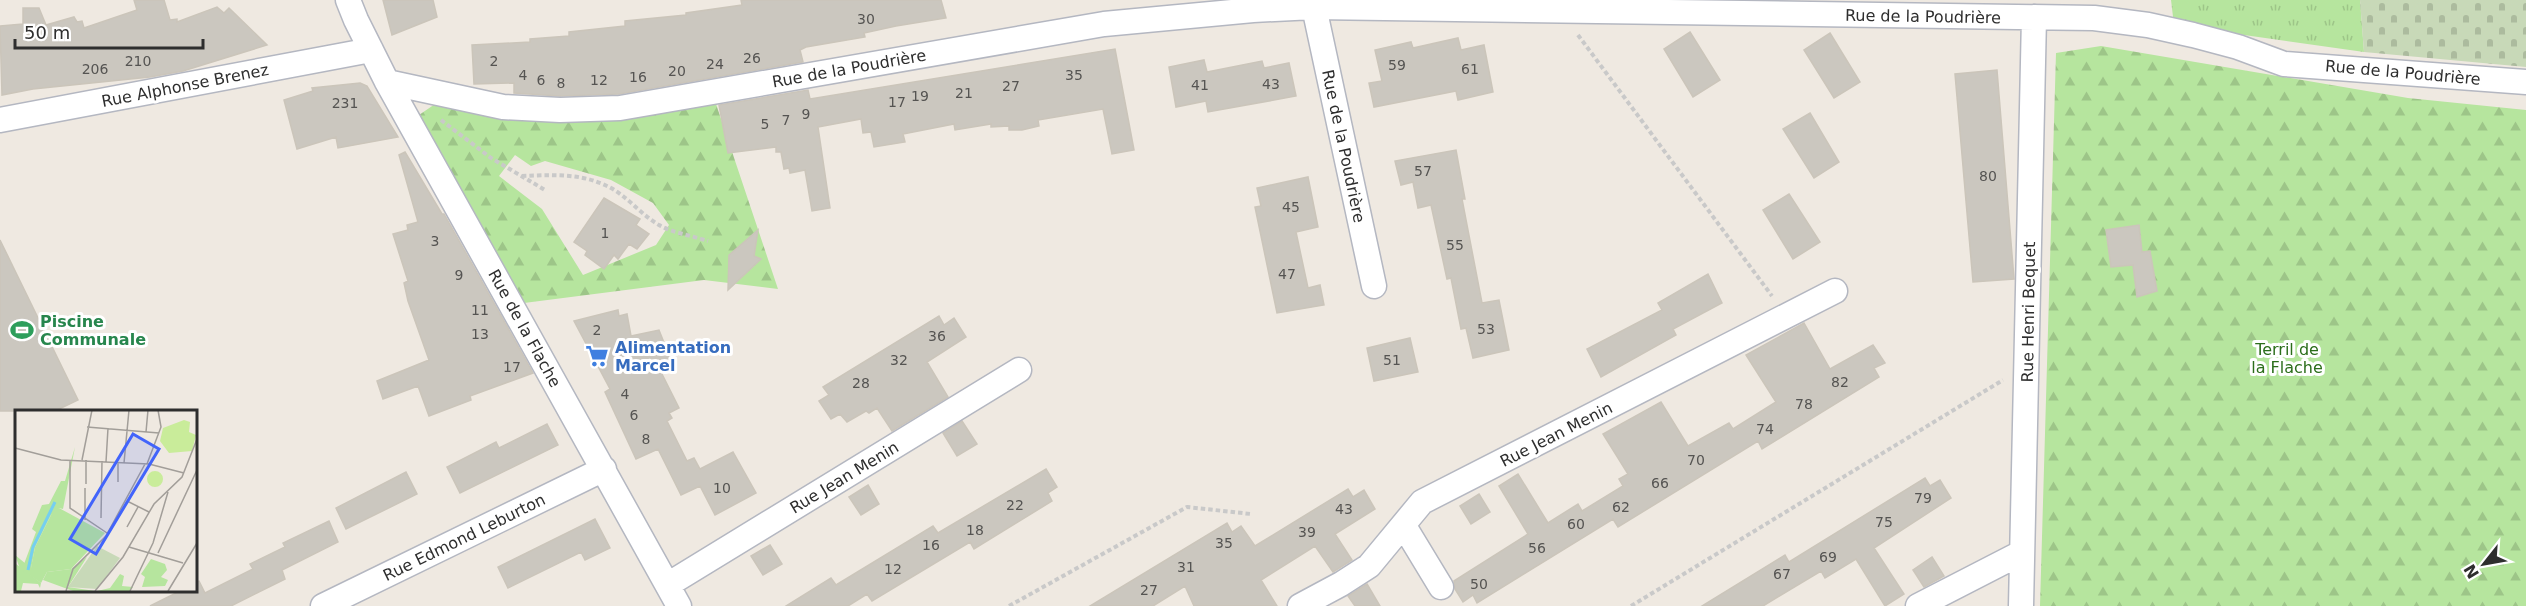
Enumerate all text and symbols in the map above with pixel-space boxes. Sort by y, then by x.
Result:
street label: Rue de la Poudrière [1845,6,2001,27]
house number: 30 [857,11,875,27]
scale bar [15,12,202,50]
text: 50 m [24,22,70,43]
street label: Rue de la Poudrière [771,46,928,91]
house number: 26 [743,50,761,66]
house number: 210 [125,53,151,69]
house number: 2 [490,53,498,69]
house number: 24 [706,56,724,72]
street label: Rue de la Poudrière [2324,56,2481,89]
house number: 59 [1388,57,1406,73]
street label: Rue Alphonse Brenez [100,60,270,111]
house number: 206 [82,61,108,77]
house number: 61 [1461,61,1479,77]
house number: 20 [668,63,686,79]
house number: 4 [519,67,528,83]
house number: 35 [1065,67,1083,83]
street label: Rue de la Poudrière [1318,68,1369,224]
house number: 16 [629,69,647,85]
house number: 6 [537,72,546,88]
house number: 12 [590,72,608,88]
house number: 8 [557,75,565,91]
house number: 43 [1262,76,1280,92]
house number: 41 [1191,77,1209,93]
house number: 27 [1002,78,1020,94]
house number: 21 [955,85,973,101]
house number: 19 [911,88,929,104]
house number: 17 [888,94,906,110]
house number: 231 [332,95,358,111]
house number: 9 [802,106,810,122]
house number: 7 [782,112,790,128]
house number: 5 [761,116,769,132]
house number: 57 [1414,163,1432,179]
house number: 80 [1979,168,1997,184]
house number: 45 [1282,199,1300,215]
house number: 1 [601,225,609,241]
house number: 3 [431,233,439,249]
house number: 55 [1446,237,1464,253]
street label: Rue Henri Bequet [2018,241,2039,383]
street label: Rue de la Flache [484,266,565,391]
house number: 47 [1278,266,1296,282]
house number: 9 [455,267,463,283]
house number: 11 [471,302,489,318]
place label: Piscine Communale [40,312,146,349]
sports icon: Piscine Communale [9,317,35,343]
house number: 53 [1477,321,1495,337]
house number: 2 [593,322,601,338]
house number: 13 [471,326,489,342]
house number: 36 [928,328,946,344]
place label: Alimentation Marcel [615,338,731,375]
park label: Terril de la Flache [2251,340,2323,377]
supermarket icon: Alimentation Marcel [584,343,610,369]
house number: 32 [890,352,908,368]
house number: 51 [1383,352,1401,368]
house number: 17 [503,359,521,375]
house number: 82 [1831,374,1849,390]
house number: 28 [852,375,870,391]
house number: 4 [621,386,630,402]
house number: 78 [1795,396,1813,412]
street label: Rue Jean Menin [1497,398,1616,471]
house number: 6 [630,407,639,423]
inset map [15,410,196,591]
house number: 74 [1756,421,1774,437]
house number: 8 [642,431,650,447]
street label: Rue Jean Menin [786,437,902,517]
house number: 70 [1687,452,1705,468]
house number: 66 [1651,475,1669,491]
house number: 10 [713,480,731,496]
street label: Rue Edmond Leburton [380,490,548,585]
house number: 79 [1914,490,1932,506]
house number: 22 [1006,497,1024,513]
house number: 62 [1612,499,1630,515]
house number: 43 [1335,501,1353,517]
house number: 75 [1875,514,1893,530]
house number: 60 [1567,516,1585,532]
house number: 18 [966,522,984,538]
house number: 39 [1298,524,1316,540]
north arrow [2454,534,2514,594]
house number: 35 [1215,535,1233,551]
house number: 16 [922,537,940,553]
house number: 56 [1528,540,1546,556]
house number: 69 [1819,549,1837,565]
house number: 31 [1177,559,1195,575]
house number: 12 [884,561,902,577]
text: N [2460,561,2483,582]
house number: 67 [1773,566,1791,582]
house number: 50 [1470,576,1488,592]
house number: 27 [1140,582,1158,598]

